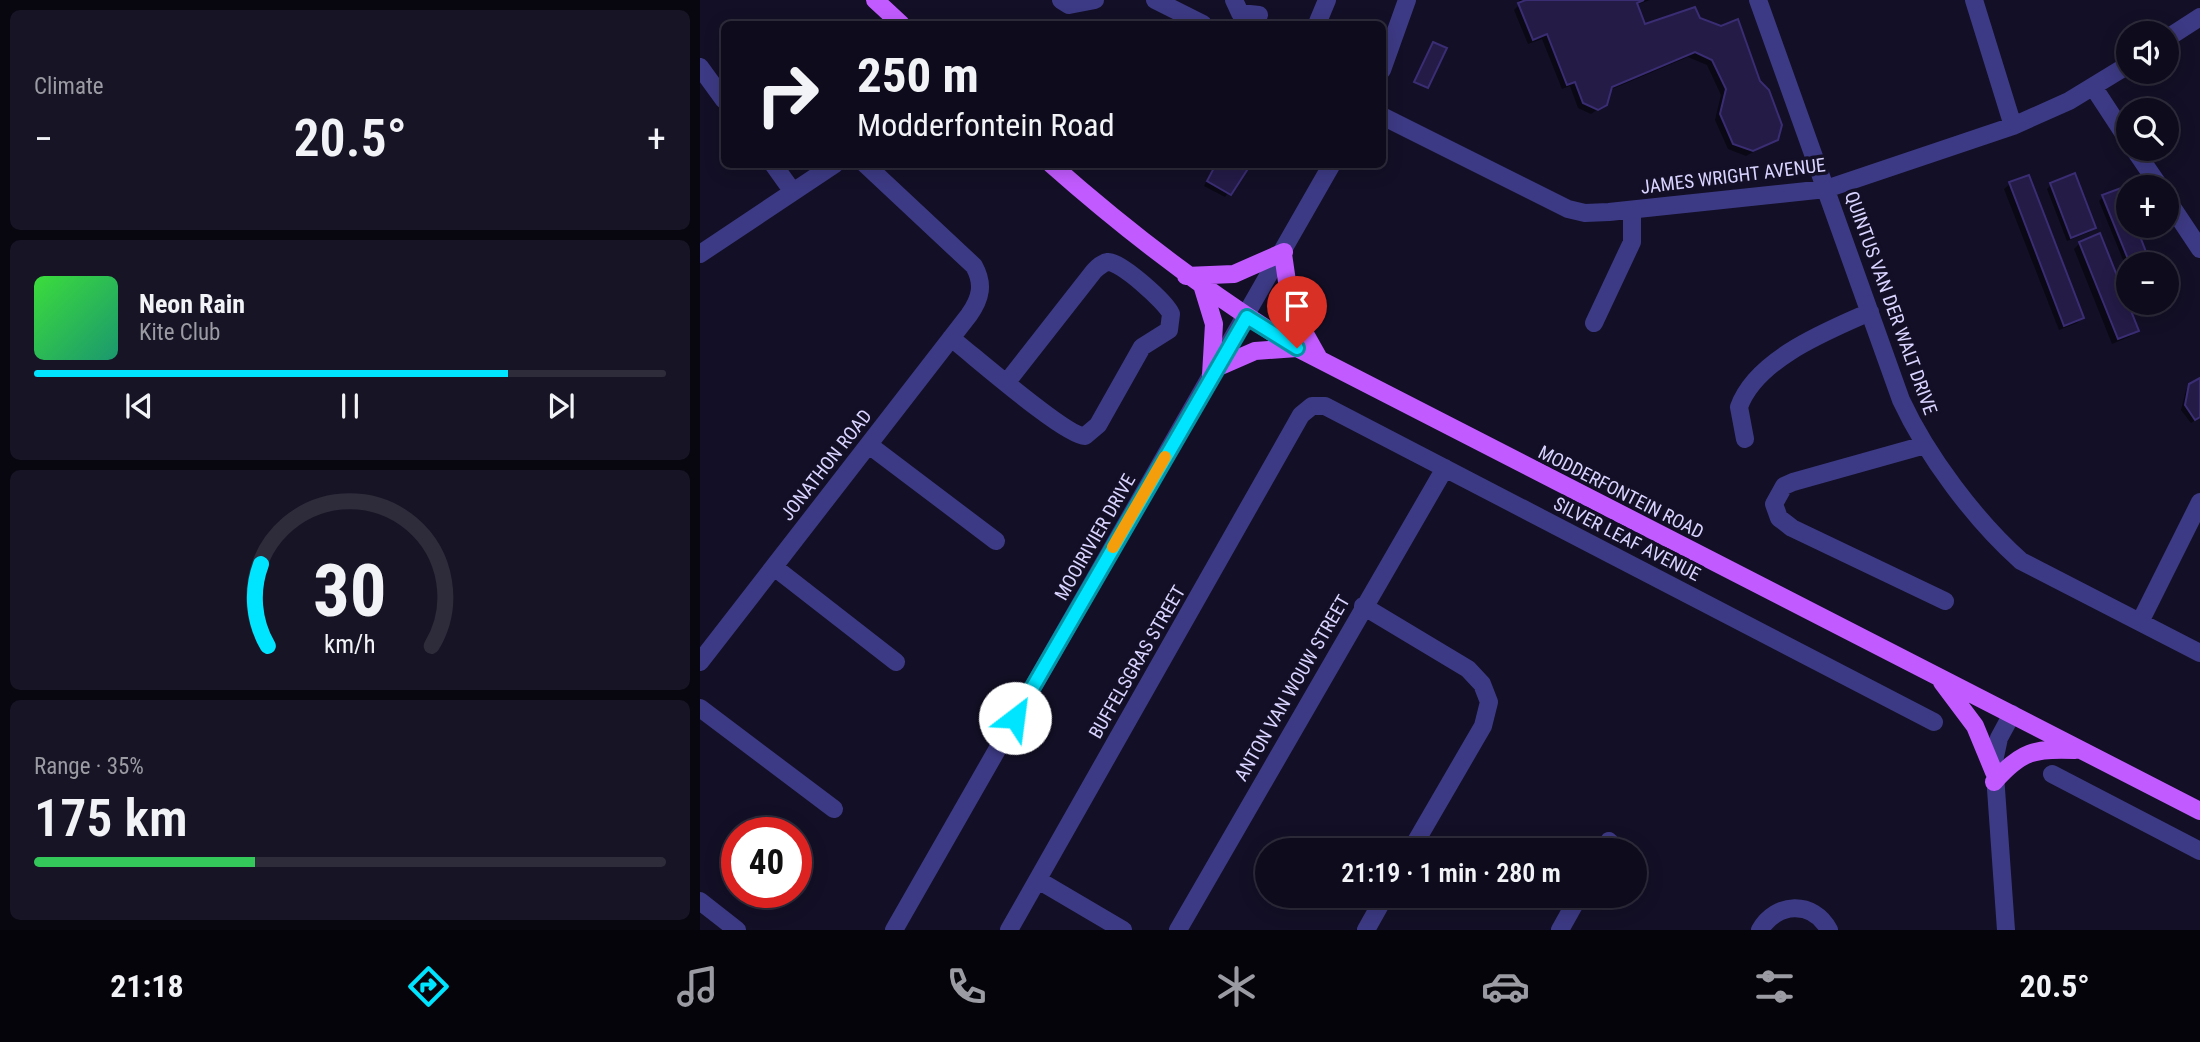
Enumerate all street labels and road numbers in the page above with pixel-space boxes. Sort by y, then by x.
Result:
street label: JAMES WRIGHT AVENUE [1639,153,1827,199]
street label: QUINTUS VAN DER WALT DRIVE [1840,188,1942,418]
street label: JONATHON ROAD [775,405,877,525]
street label: MODDERFONTEIN ROAD [1535,440,1707,544]
street label: MOOIRIVIER DRIVE [1050,470,1140,604]
street label: SILVER LEAF AVENUE [1550,492,1704,586]
street label: BUFFELSGRAS STREET [1084,581,1190,743]
street label: ANTON VAN WOUW STREET [1229,591,1355,785]

